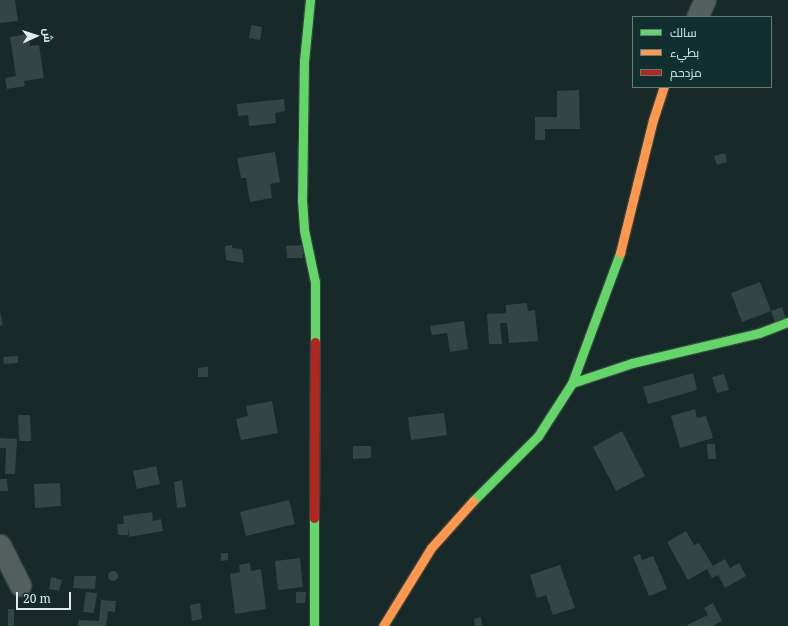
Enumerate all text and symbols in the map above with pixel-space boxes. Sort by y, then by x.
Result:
north arrow [16,16,56,56]
legend [632,16,772,88]
text: سالك [670,24,697,41]
text: ش [41,28,56,43]
text: بطيء [670,44,699,61]
text: مزدحم [670,64,702,81]
scale bar [18,584,73,610]
text: 20 m [23,590,51,607]

